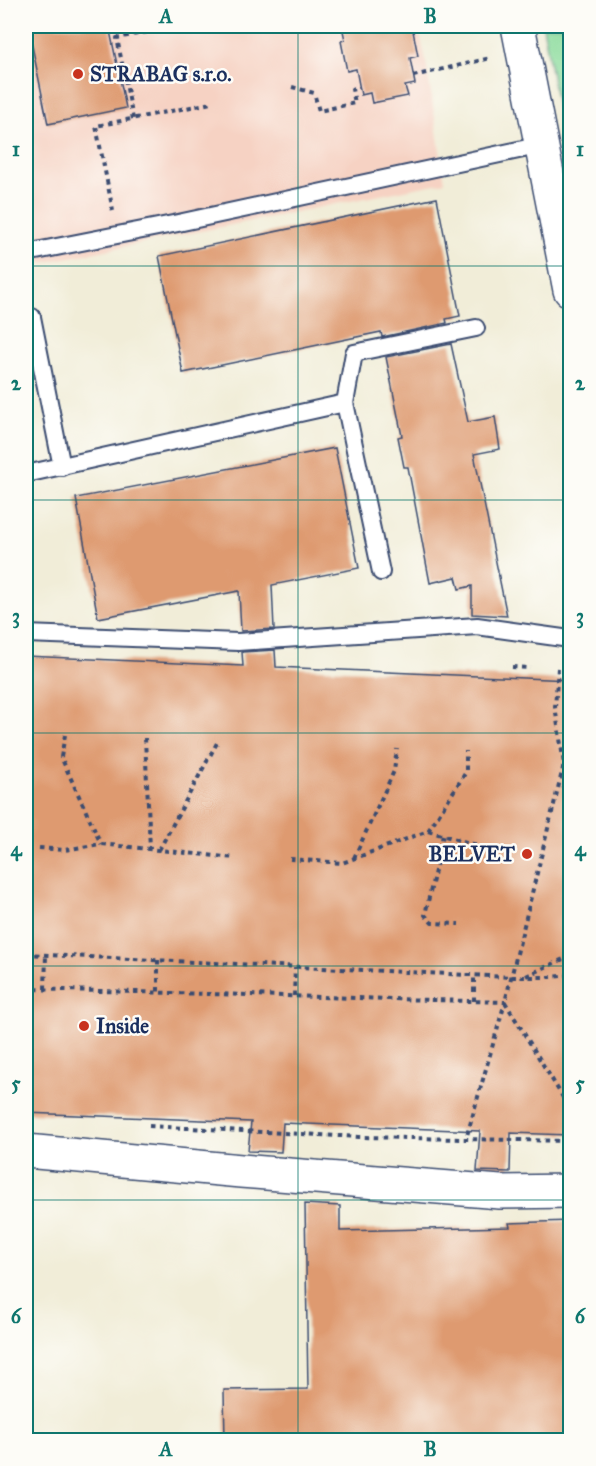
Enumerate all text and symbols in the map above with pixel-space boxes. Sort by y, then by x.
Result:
text: A [157,4,173,28]
text: B [423,4,437,28]
place label: STRABAG s.r.o. [90,61,232,87]
marker: STRABAG s.r.o. [71,67,85,81]
text: 1 [12,137,20,161]
text: 1 [576,137,584,161]
text: 2 [11,371,22,395]
text: 2 [575,371,586,395]
text: 3 [12,604,20,629]
text: 3 [576,604,584,629]
text: 4 [10,837,22,862]
text: 4 [574,837,586,862]
place label: BELVET [429,841,516,867]
marker: BELVET [520,847,534,861]
place label: Inside [96,1013,149,1039]
marker: Inside [77,1019,91,1033]
text: 5 [11,1071,21,1095]
text: 5 [575,1071,585,1095]
text: 6 [11,1304,23,1328]
text: 6 [575,1304,587,1328]
text: A [157,1437,173,1461]
text: B [423,1437,437,1461]

